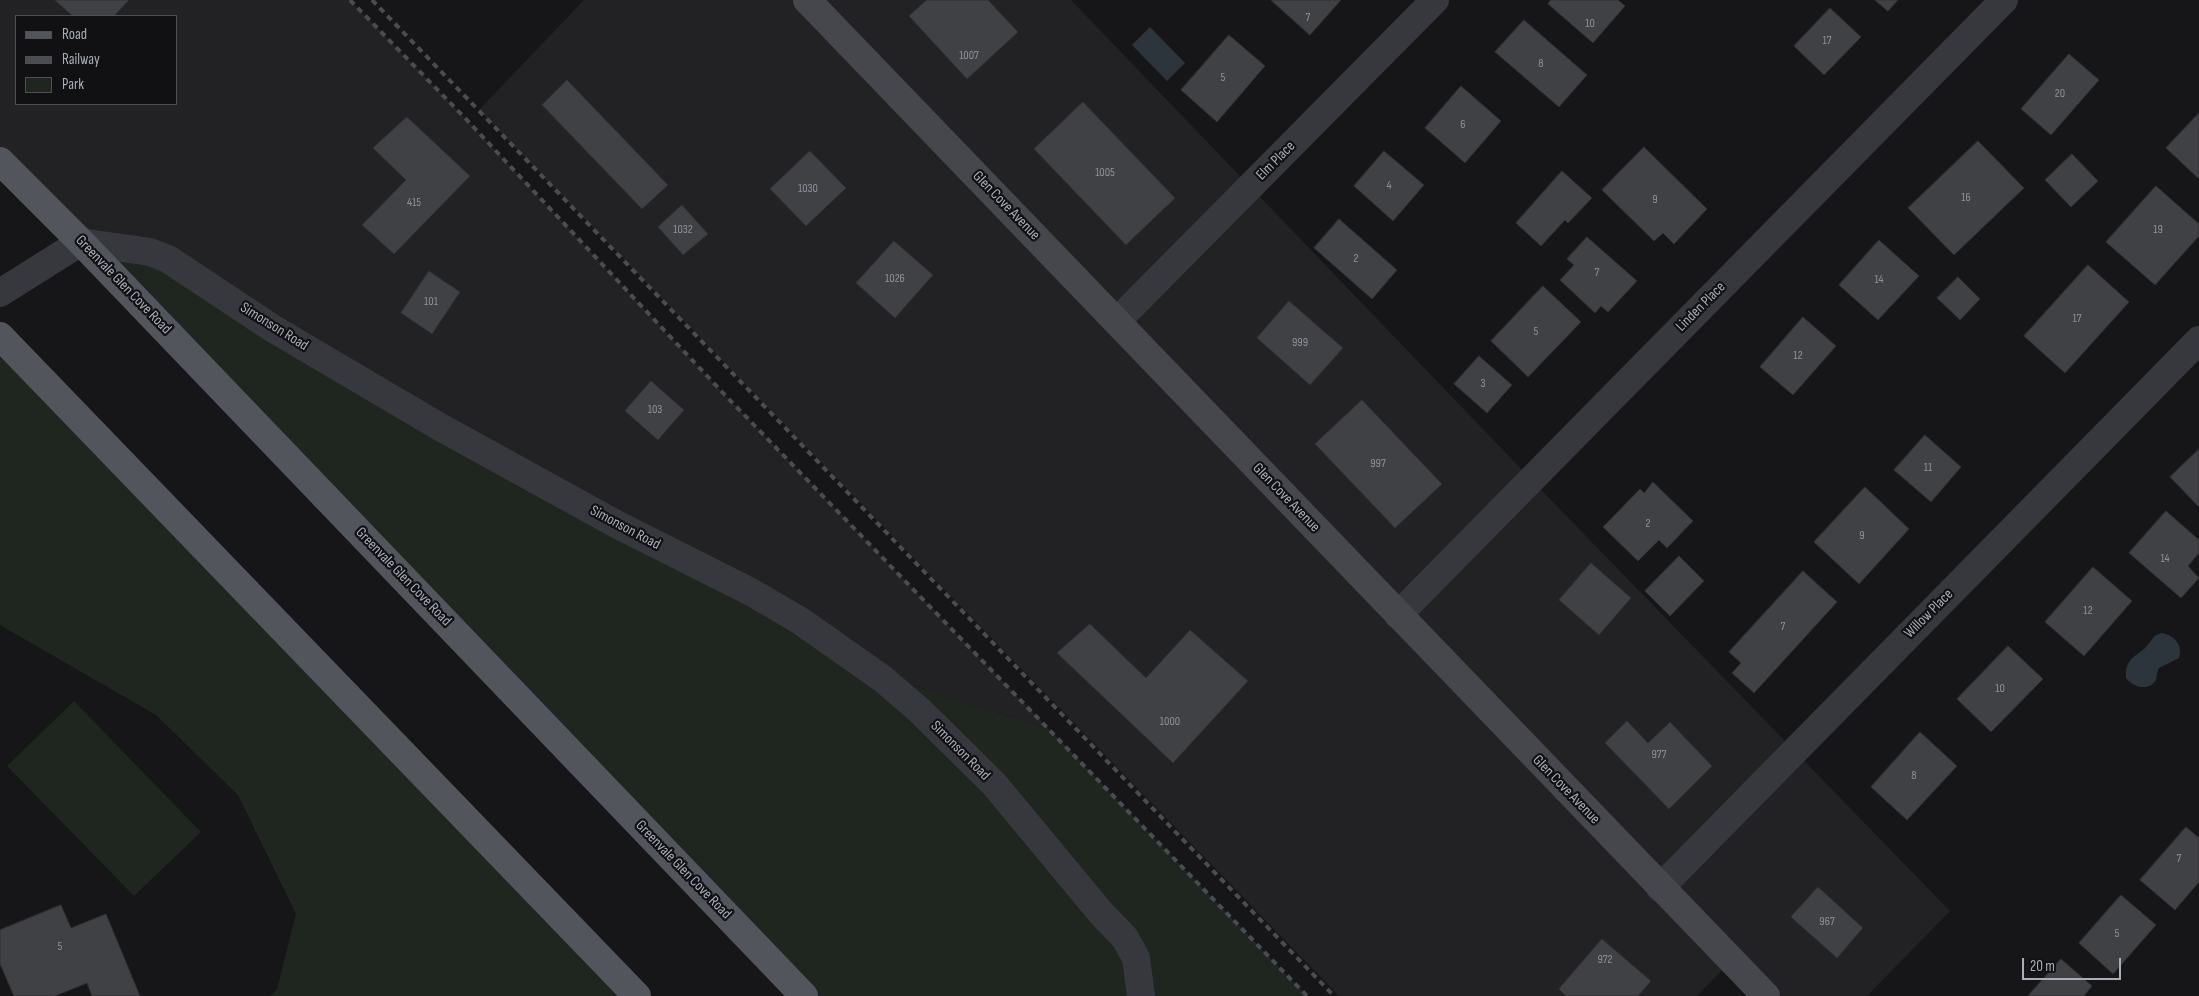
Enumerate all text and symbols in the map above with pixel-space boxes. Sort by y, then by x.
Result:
house number: 7 [1306,11,1310,25]
legend [15,15,178,105]
house number: 10 [1585,17,1595,31]
text: Road [62,25,87,44]
house number: 17 [1823,34,1831,48]
house number: 1007 [959,49,979,63]
text: Railway [62,50,100,69]
house number: 8 [1538,57,1544,71]
house number: 5 [1221,71,1225,85]
text: Park [62,75,84,94]
house number: 20 [2055,87,2065,101]
house number: 6 [1460,118,1466,132]
street label: Elm Place [1253,138,1299,184]
house number: 1005 [1095,166,1115,180]
street label: Glen Cove Avenue [969,168,1043,244]
house number: 4 [1386,179,1392,193]
house number: 1030 [798,182,818,196]
house number: 16 [1961,191,1971,205]
house number: 9 [1652,193,1658,207]
house number: 415 [407,196,421,210]
house number: 1032 [673,223,693,237]
house number: 19 [2153,223,2163,237]
street label: Greenvale Glen Cove Road [71,232,175,338]
house number: 2 [1354,252,1358,266]
house number: 7 [1595,266,1599,280]
house number: 1026 [885,272,905,286]
house number: 14 [1874,273,1884,287]
street label: Linden Place [1672,278,1730,336]
house number: 101 [424,295,438,309]
street label: Simonson Road [237,299,311,355]
house number: 17 [2073,312,2081,326]
house number: 5 [1534,325,1538,339]
house number: 999 [1292,336,1308,350]
house number: 12 [1793,349,1803,363]
house number: 3 [1480,377,1486,391]
house number: 103 [648,403,662,417]
house number: 997 [1370,457,1386,471]
street label: Glen Cove Avenue [1249,460,1323,536]
house number: 11 [1924,461,1932,475]
street label: Simonson Road [587,502,663,554]
house number: 2 [1646,517,1650,531]
street label: Greenvale Glen Cove Road [351,524,455,630]
house number: 9 [1859,529,1865,543]
house number: 14 [2160,552,2170,566]
street label: Willow Place [1901,586,1957,642]
house number: 12 [2083,604,2093,618]
house number: 7 [1781,620,1785,634]
house number: 10 [1995,682,2005,696]
house number: 1000 [1160,715,1180,729]
street label: Simonson Road [926,717,994,785]
house number: 977 [1652,748,1666,762]
street label: Glen Cove Avenue [1529,752,1603,828]
house number: 8 [1911,769,1917,783]
street label: Greenvale Glen Cove Road [631,817,735,923]
house number: 7 [2177,852,2181,866]
house number: 967 [1819,915,1835,929]
house number: 5 [2115,927,2119,941]
house number: 5 [58,940,62,954]
scale bar [2024,948,2123,980]
house number: 972 [1597,953,1613,967]
text: 20 m [2030,957,2055,976]

